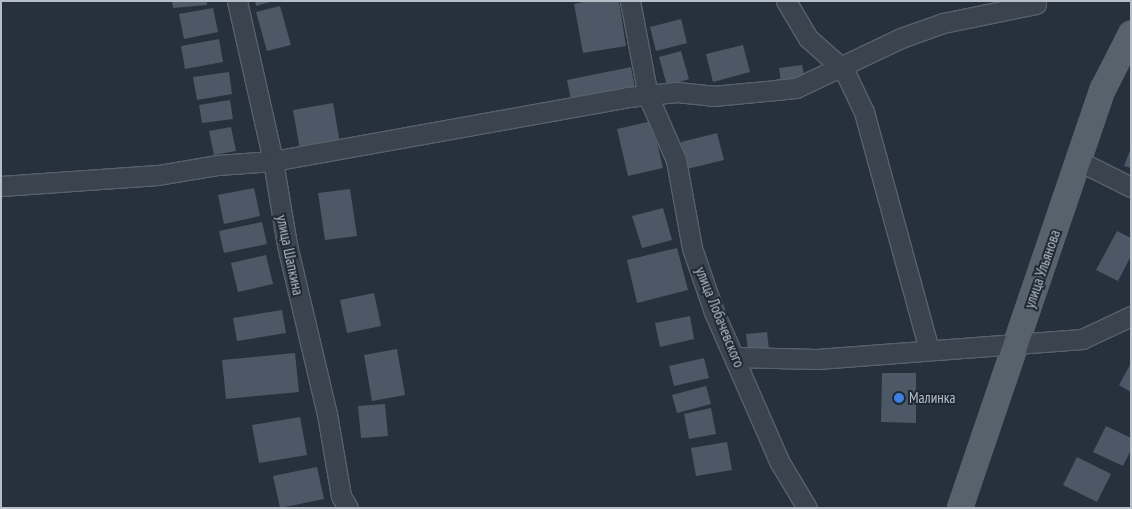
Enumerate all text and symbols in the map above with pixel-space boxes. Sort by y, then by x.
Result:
street label: улица Шапкина [273,213,307,297]
street label: улица Ульянова [1020,227,1064,311]
street label: улица Лобачевского [692,264,748,370]
place label: Малинка [909,389,956,407]
marker: Малинка [893,392,905,404]

